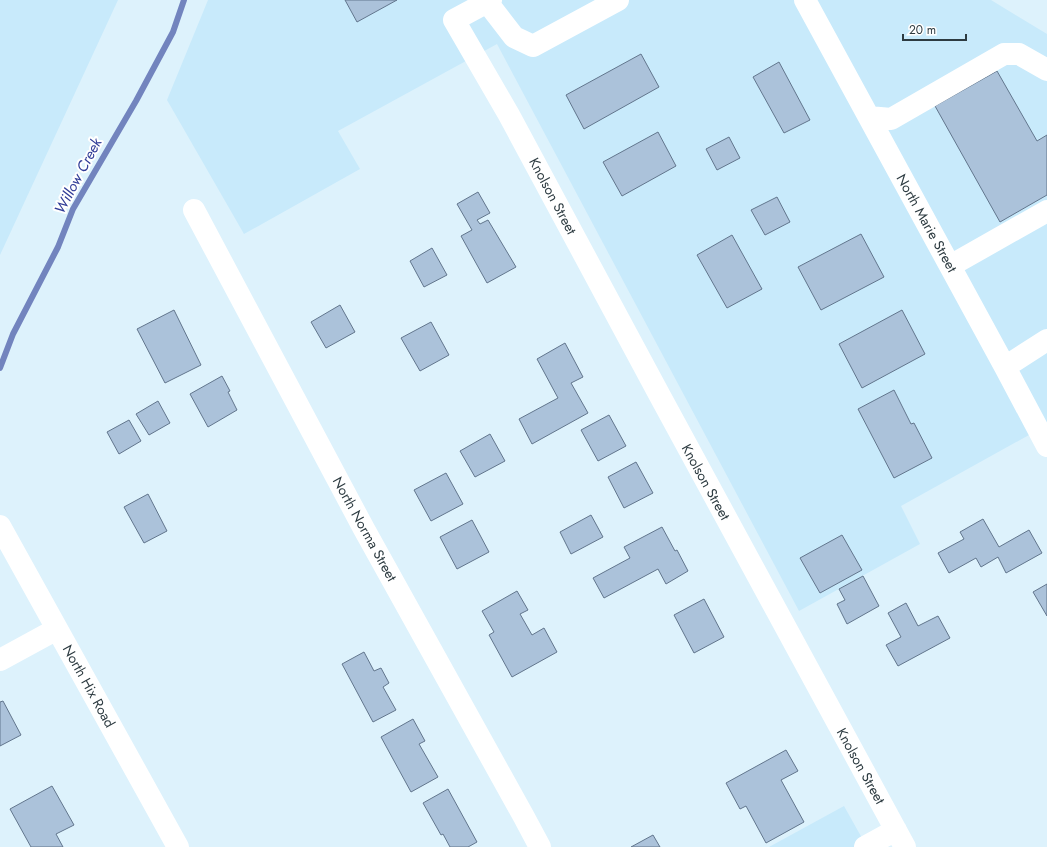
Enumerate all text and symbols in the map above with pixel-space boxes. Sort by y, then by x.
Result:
scale bar [903,16,966,42]
text: 20 m [909,21,936,39]
water label: Willow Creek [49,134,108,218]
street label: Knolson Street [524,154,582,238]
street label: North Marie Street [892,170,963,276]
street label: Knolson Street [677,440,736,524]
street label: North Norma Street [328,473,402,585]
street label: North Hix Road [58,641,120,731]
street label: Knolson Street [832,724,891,808]

